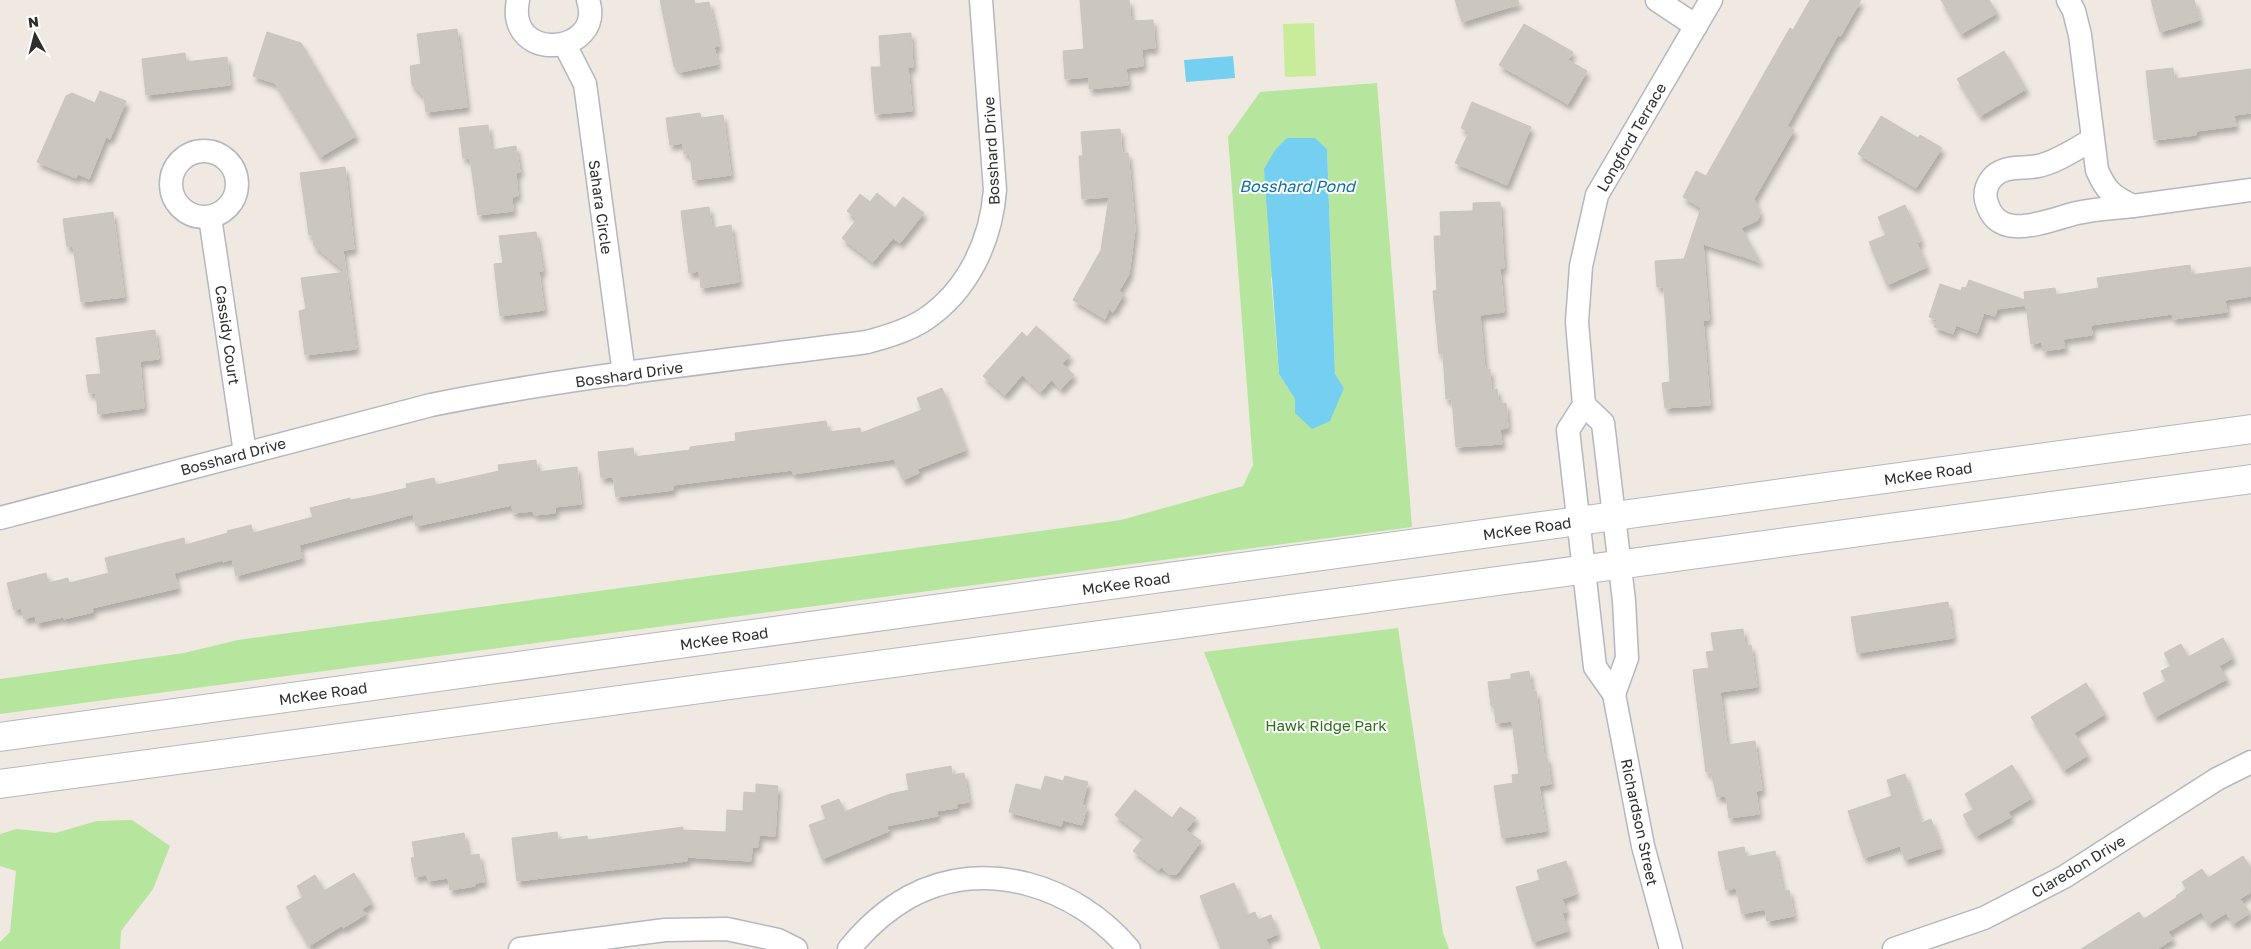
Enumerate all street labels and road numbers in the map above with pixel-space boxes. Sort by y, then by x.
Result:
street label: Longford Terrace [1593,79,1670,195]
street label: Bosshard Drive [979,96,1003,206]
street label: Sahara Circle [585,159,617,256]
street label: Cassidy Court [212,284,244,386]
street label: Bosshard Drive [574,357,684,390]
street label: Bosshard Drive [178,433,288,479]
street label: McKee Road [1883,458,1973,488]
street label: McKee Road [1482,513,1572,543]
street label: McKee Road [1081,568,1171,598]
street label: McKee Road [679,623,769,653]
street label: McKee Road [278,678,368,708]
street label: Richardson Street [1618,757,1662,887]
street label: Claredon Drive [2028,831,2128,901]

